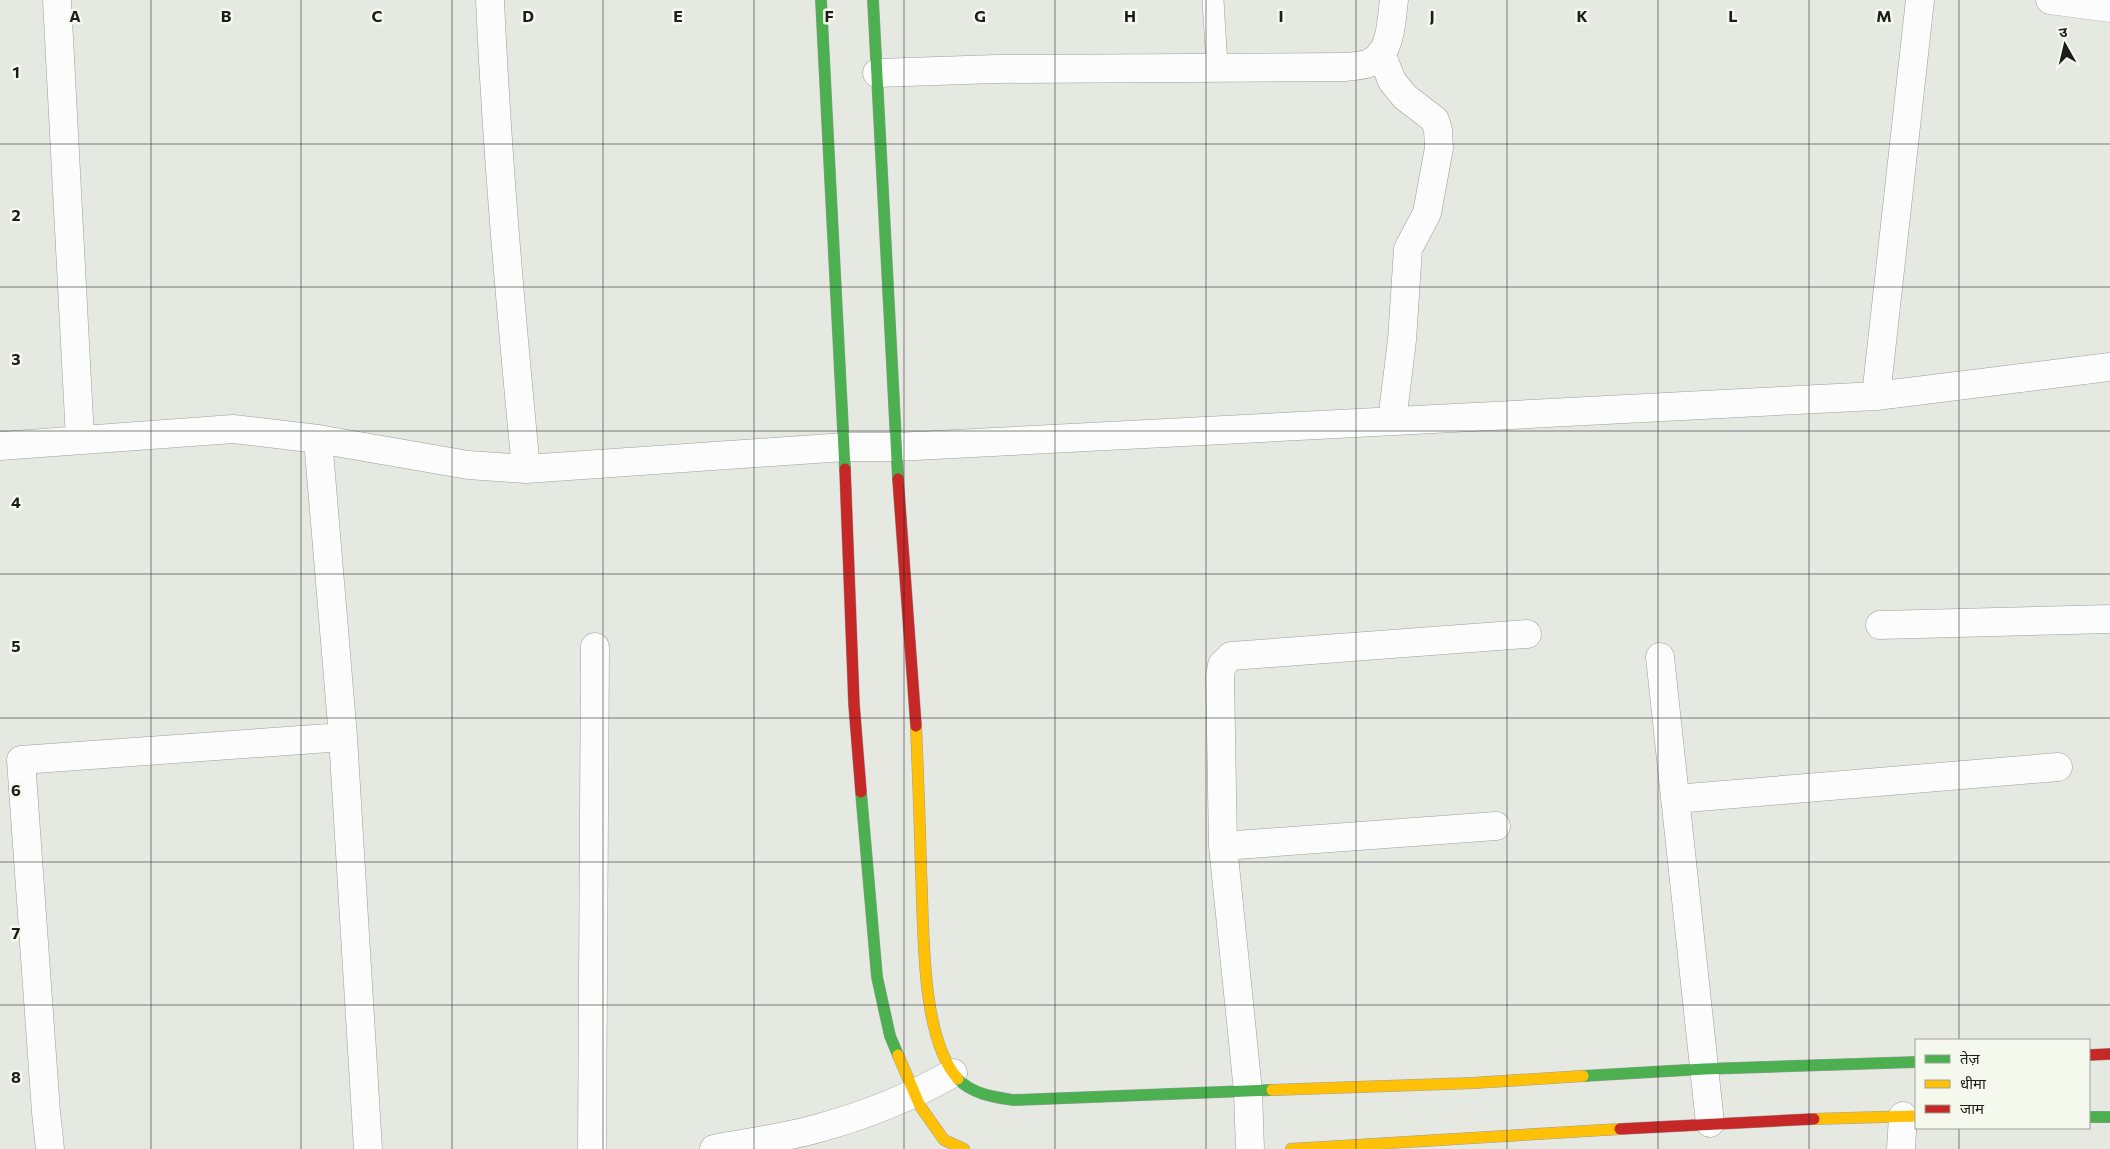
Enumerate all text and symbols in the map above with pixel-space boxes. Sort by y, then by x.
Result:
text: A [69,6,81,25]
text: B [221,6,232,25]
text: C [372,6,383,25]
text: D [522,6,534,25]
text: E [673,6,683,25]
text: F [824,6,834,25]
text: G [974,6,986,25]
text: H [1124,6,1136,25]
text: I [1278,6,1284,25]
text: J [1429,6,1435,25]
text: K [1576,6,1588,25]
text: L [1728,6,1738,25]
text: M [1876,6,1892,25]
north arrow [2040,20,2090,70]
text: उ [2058,23,2069,41]
text: 1 [12,62,20,81]
text: 2 [11,205,21,224]
text: 3 [11,349,21,368]
text: 4 [11,492,21,511]
text: 5 [11,636,21,655]
text: 6 [11,780,21,799]
text: 7 [12,923,21,942]
legend [1915,1039,2090,1129]
text: तेज़ [1960,1049,1981,1067]
text: 8 [11,1067,21,1086]
text: धीमा [1960,1074,1987,1092]
text: जाम [1960,1099,1985,1117]

